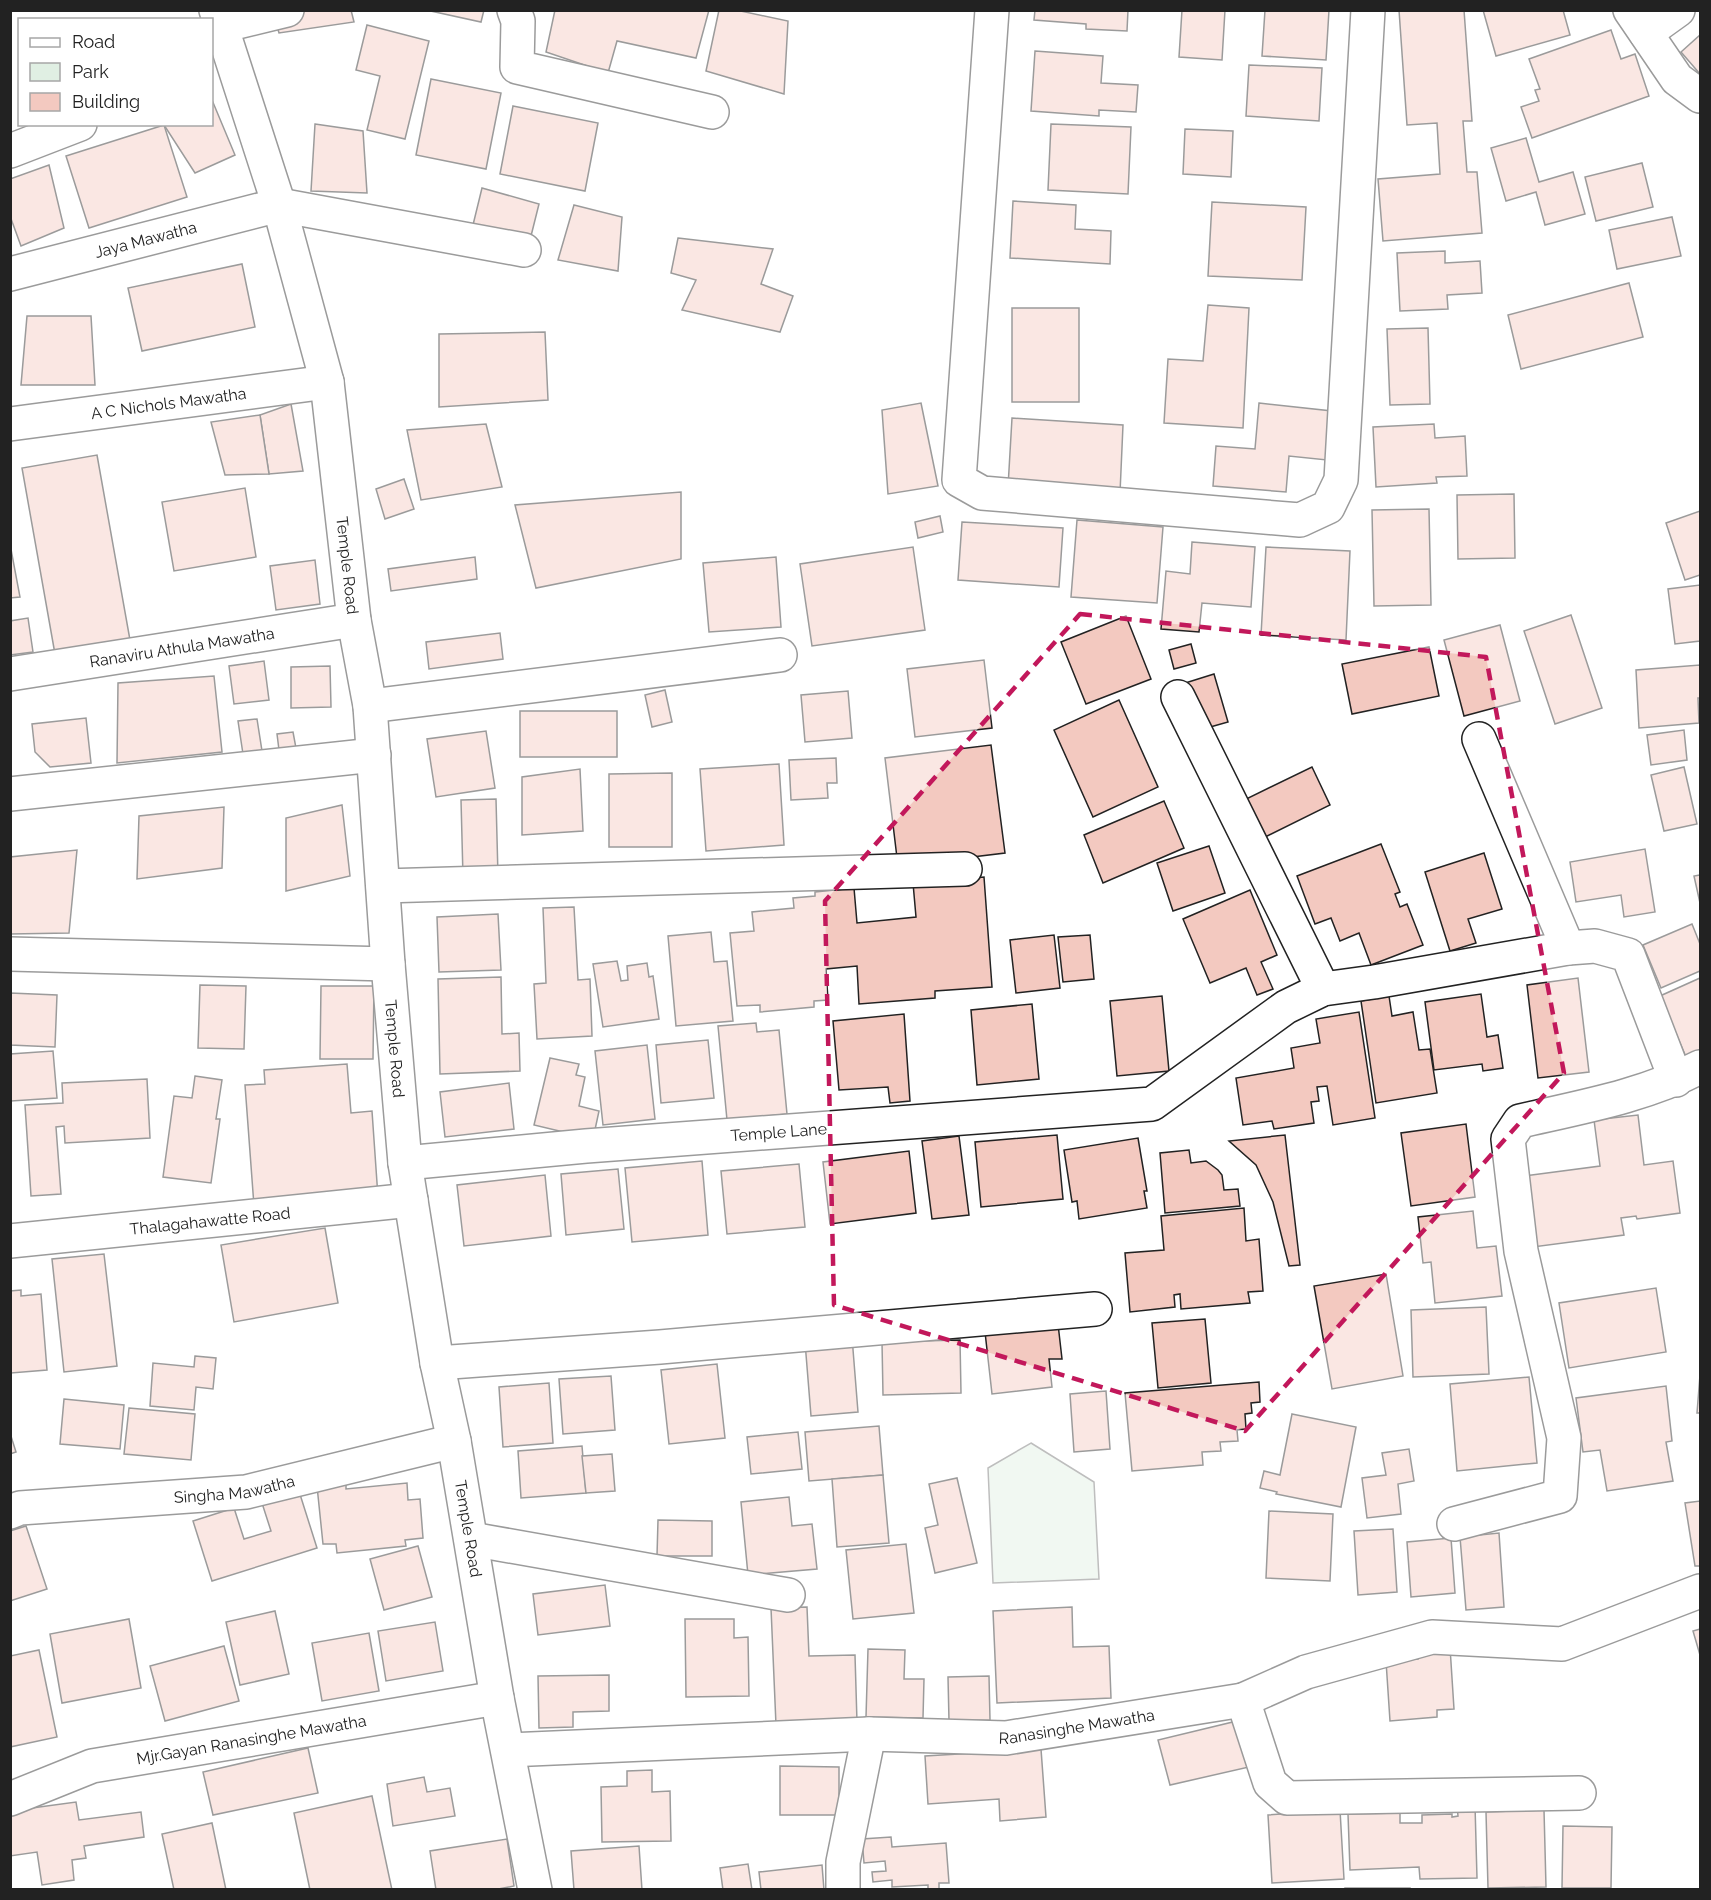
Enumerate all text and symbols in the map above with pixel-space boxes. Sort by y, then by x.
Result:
legend [18,18,213,126]
text: Road [72,31,115,52]
text: Park [72,61,109,82]
text: Building [72,91,140,112]
street label: Jaya Mawatha [93,217,199,261]
street label: A C Nichols Mawatha [90,383,247,423]
street label: Temple Road [333,516,363,615]
street label: Ranaviru Athula Mawatha [88,623,276,671]
street label: Temple Road [382,999,409,1099]
street label: Temple Lane [730,1119,828,1145]
street label: Thalagahawatte Road [129,1203,291,1238]
street label: Singha Mawatha [173,1471,296,1507]
street label: Temple Road [451,1479,486,1579]
street label: Ranasinghe Mawatha [998,1705,1156,1748]
street label: Mjr.Gayan Ranasinghe Mawatha [135,1711,368,1768]

